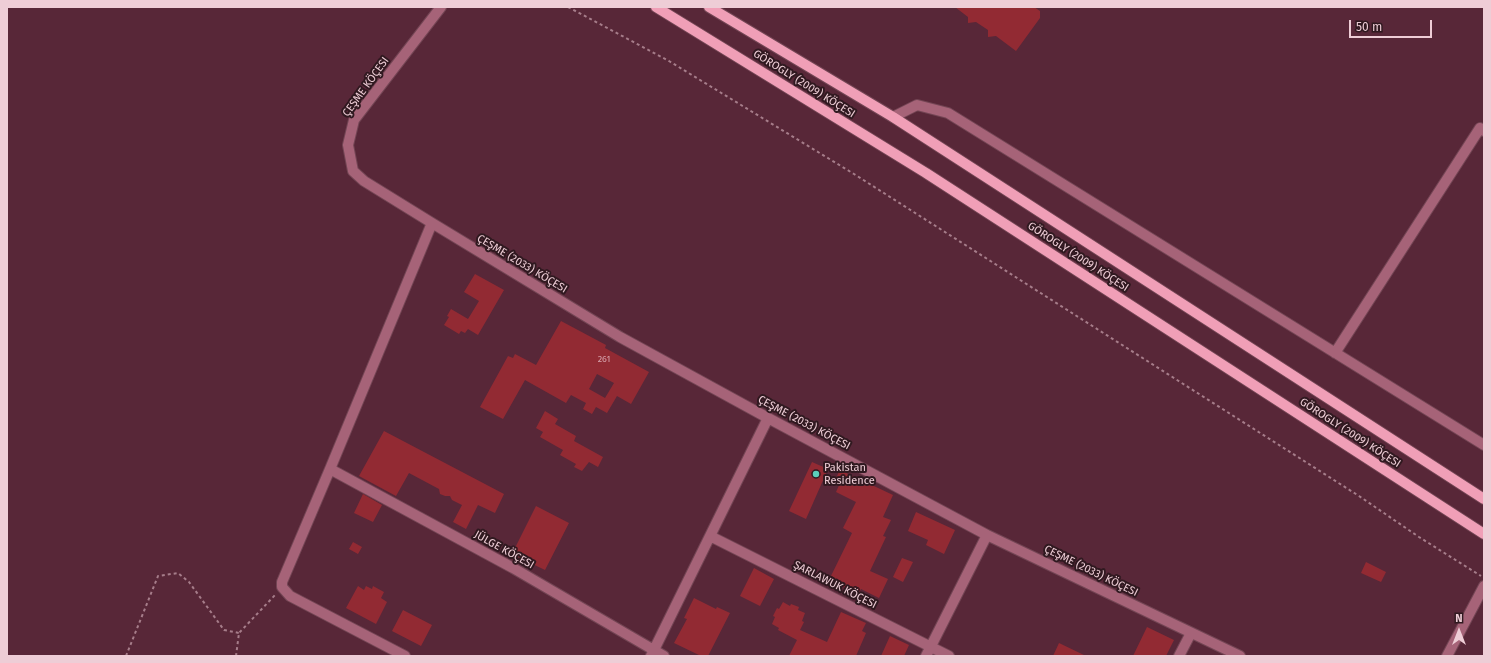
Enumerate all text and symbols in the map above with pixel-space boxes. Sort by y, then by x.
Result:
scale bar [1351,12,1434,38]
text: 50 m [1356,20,1382,34]
street label: GÖROGLY (2009) KÖÇESI [751,47,857,121]
street label: ÇEŞME KÖÇESI [340,55,392,119]
street label: GÖROGLY (2009) KÖÇESI [1025,219,1131,295]
street label: ÇEŞME (2033) KÖÇESI [475,232,569,296]
house number: 261 [598,354,610,364]
street label: ÇEŞME (2033) KÖÇESI [756,393,852,453]
street label: GÖROGLY (2009) KÖÇESI [1297,395,1403,471]
place label: Pakistan Residence [824,461,875,487]
marker: Pakistan Residence [811,469,821,479]
street label: JÜLGE KÖÇESI [472,528,536,572]
street label: ÇEŞME (2033) KÖÇESI [1042,543,1140,599]
street label: ŞARLAWUK KÖÇESI [791,558,879,612]
north arrow [1439,611,1479,651]
text: N [1455,612,1463,625]

